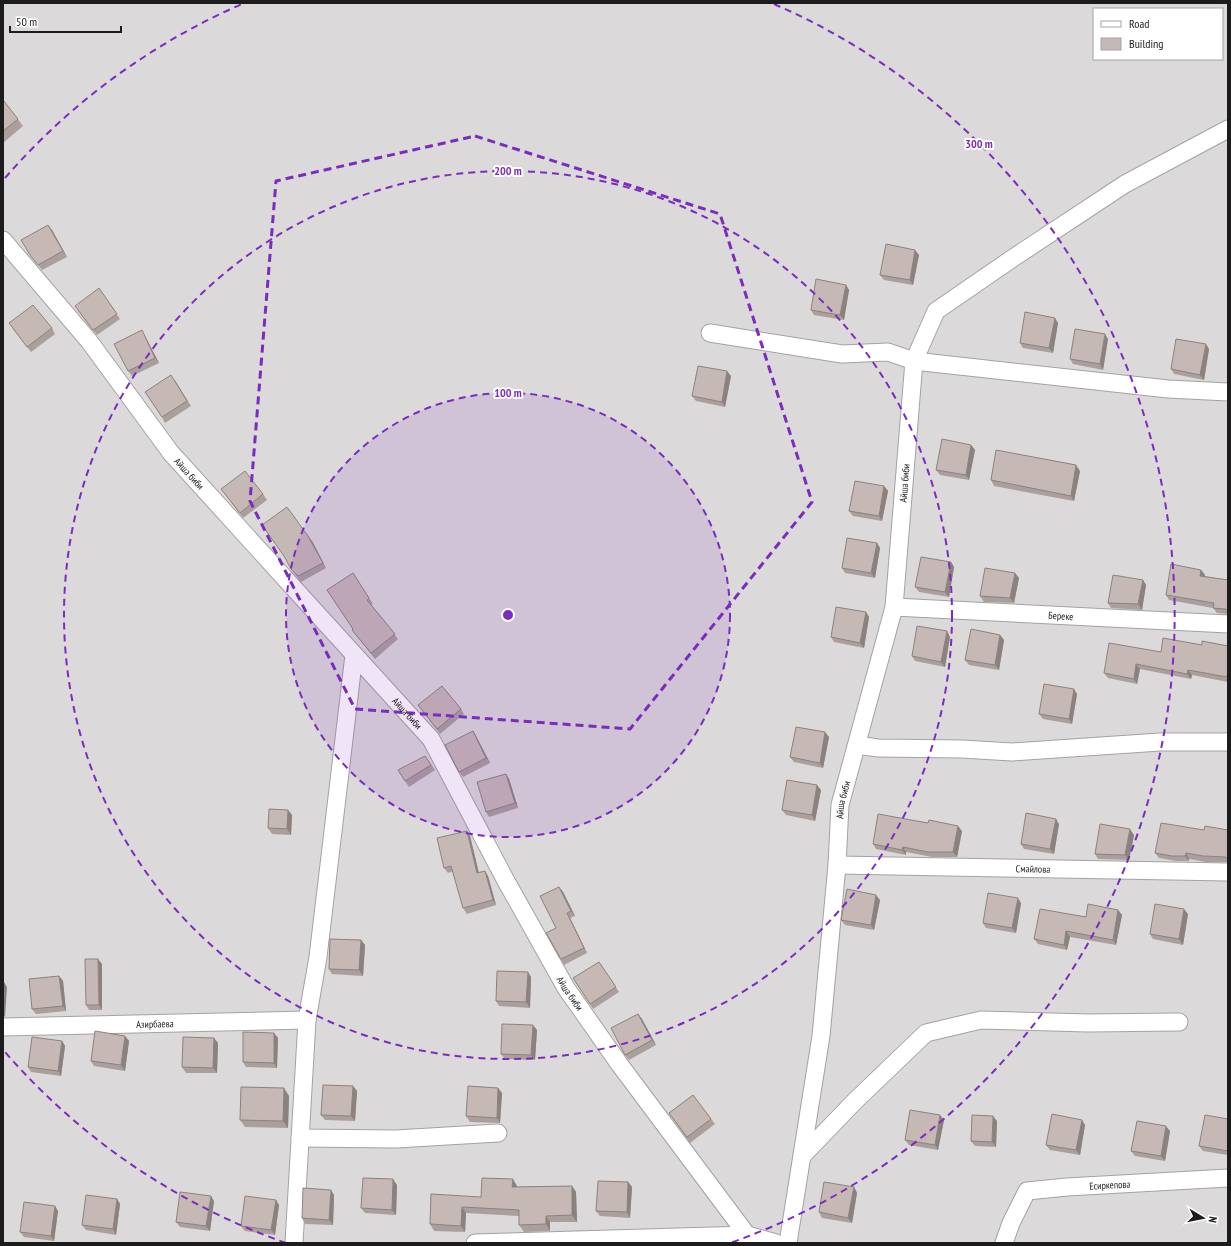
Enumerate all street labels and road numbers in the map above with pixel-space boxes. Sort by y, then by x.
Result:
street label: Айша биби [171,455,207,492]
street label: Айша биби [897,463,913,503]
street label: Береке [1048,609,1074,623]
street label: Айша биби [389,695,425,732]
street label: Айша биби [833,779,853,819]
street label: Смайлова [1016,862,1050,876]
street label: Айша биби [554,974,586,1013]
street label: Азирбаева [136,1017,174,1031]
street label: Есиркепова [1089,1177,1131,1193]

